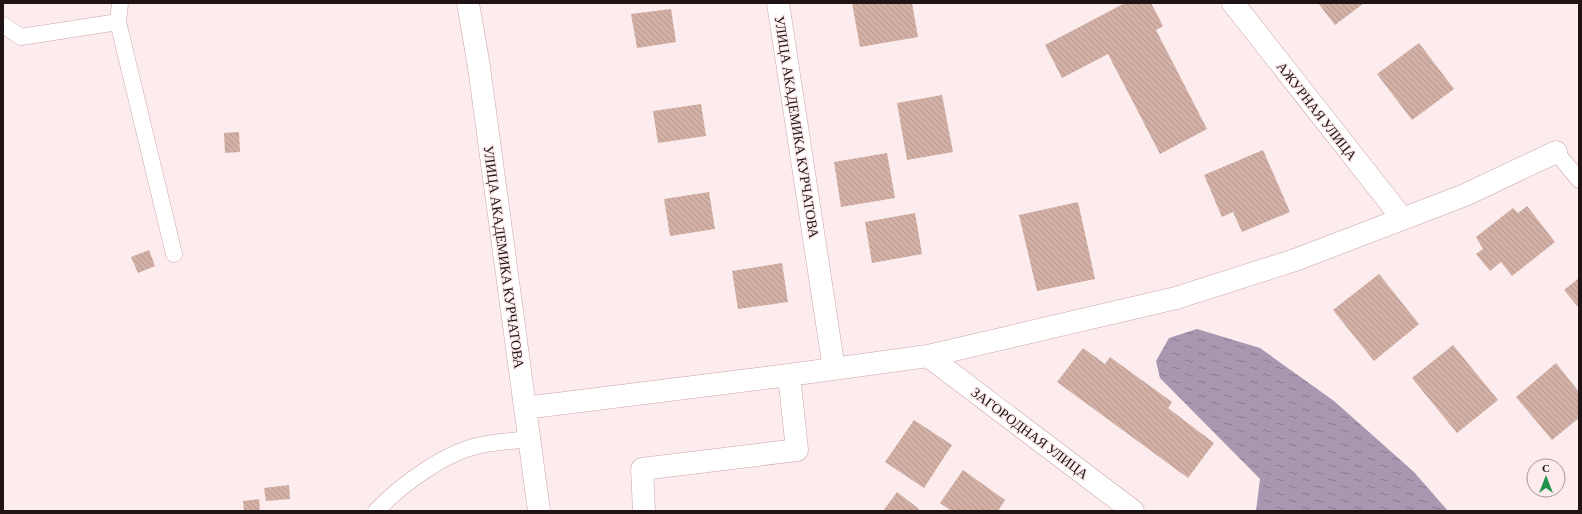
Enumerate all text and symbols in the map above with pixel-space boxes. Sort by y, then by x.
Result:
street label: УЛИЦА АКАДЕМИКА КУРЧАТОВА [772,15,823,240]
street label: АЖУРНАЯ УЛИЦА [1274,59,1361,164]
street label: УЛИЦА АКАДЕМИКА КУРЧАТОВА [480,145,528,370]
street label: ЗАГОРОДНАЯ УЛИЦА [968,384,1092,483]
north arrow [1526,458,1566,498]
text: С [1542,462,1550,474]

